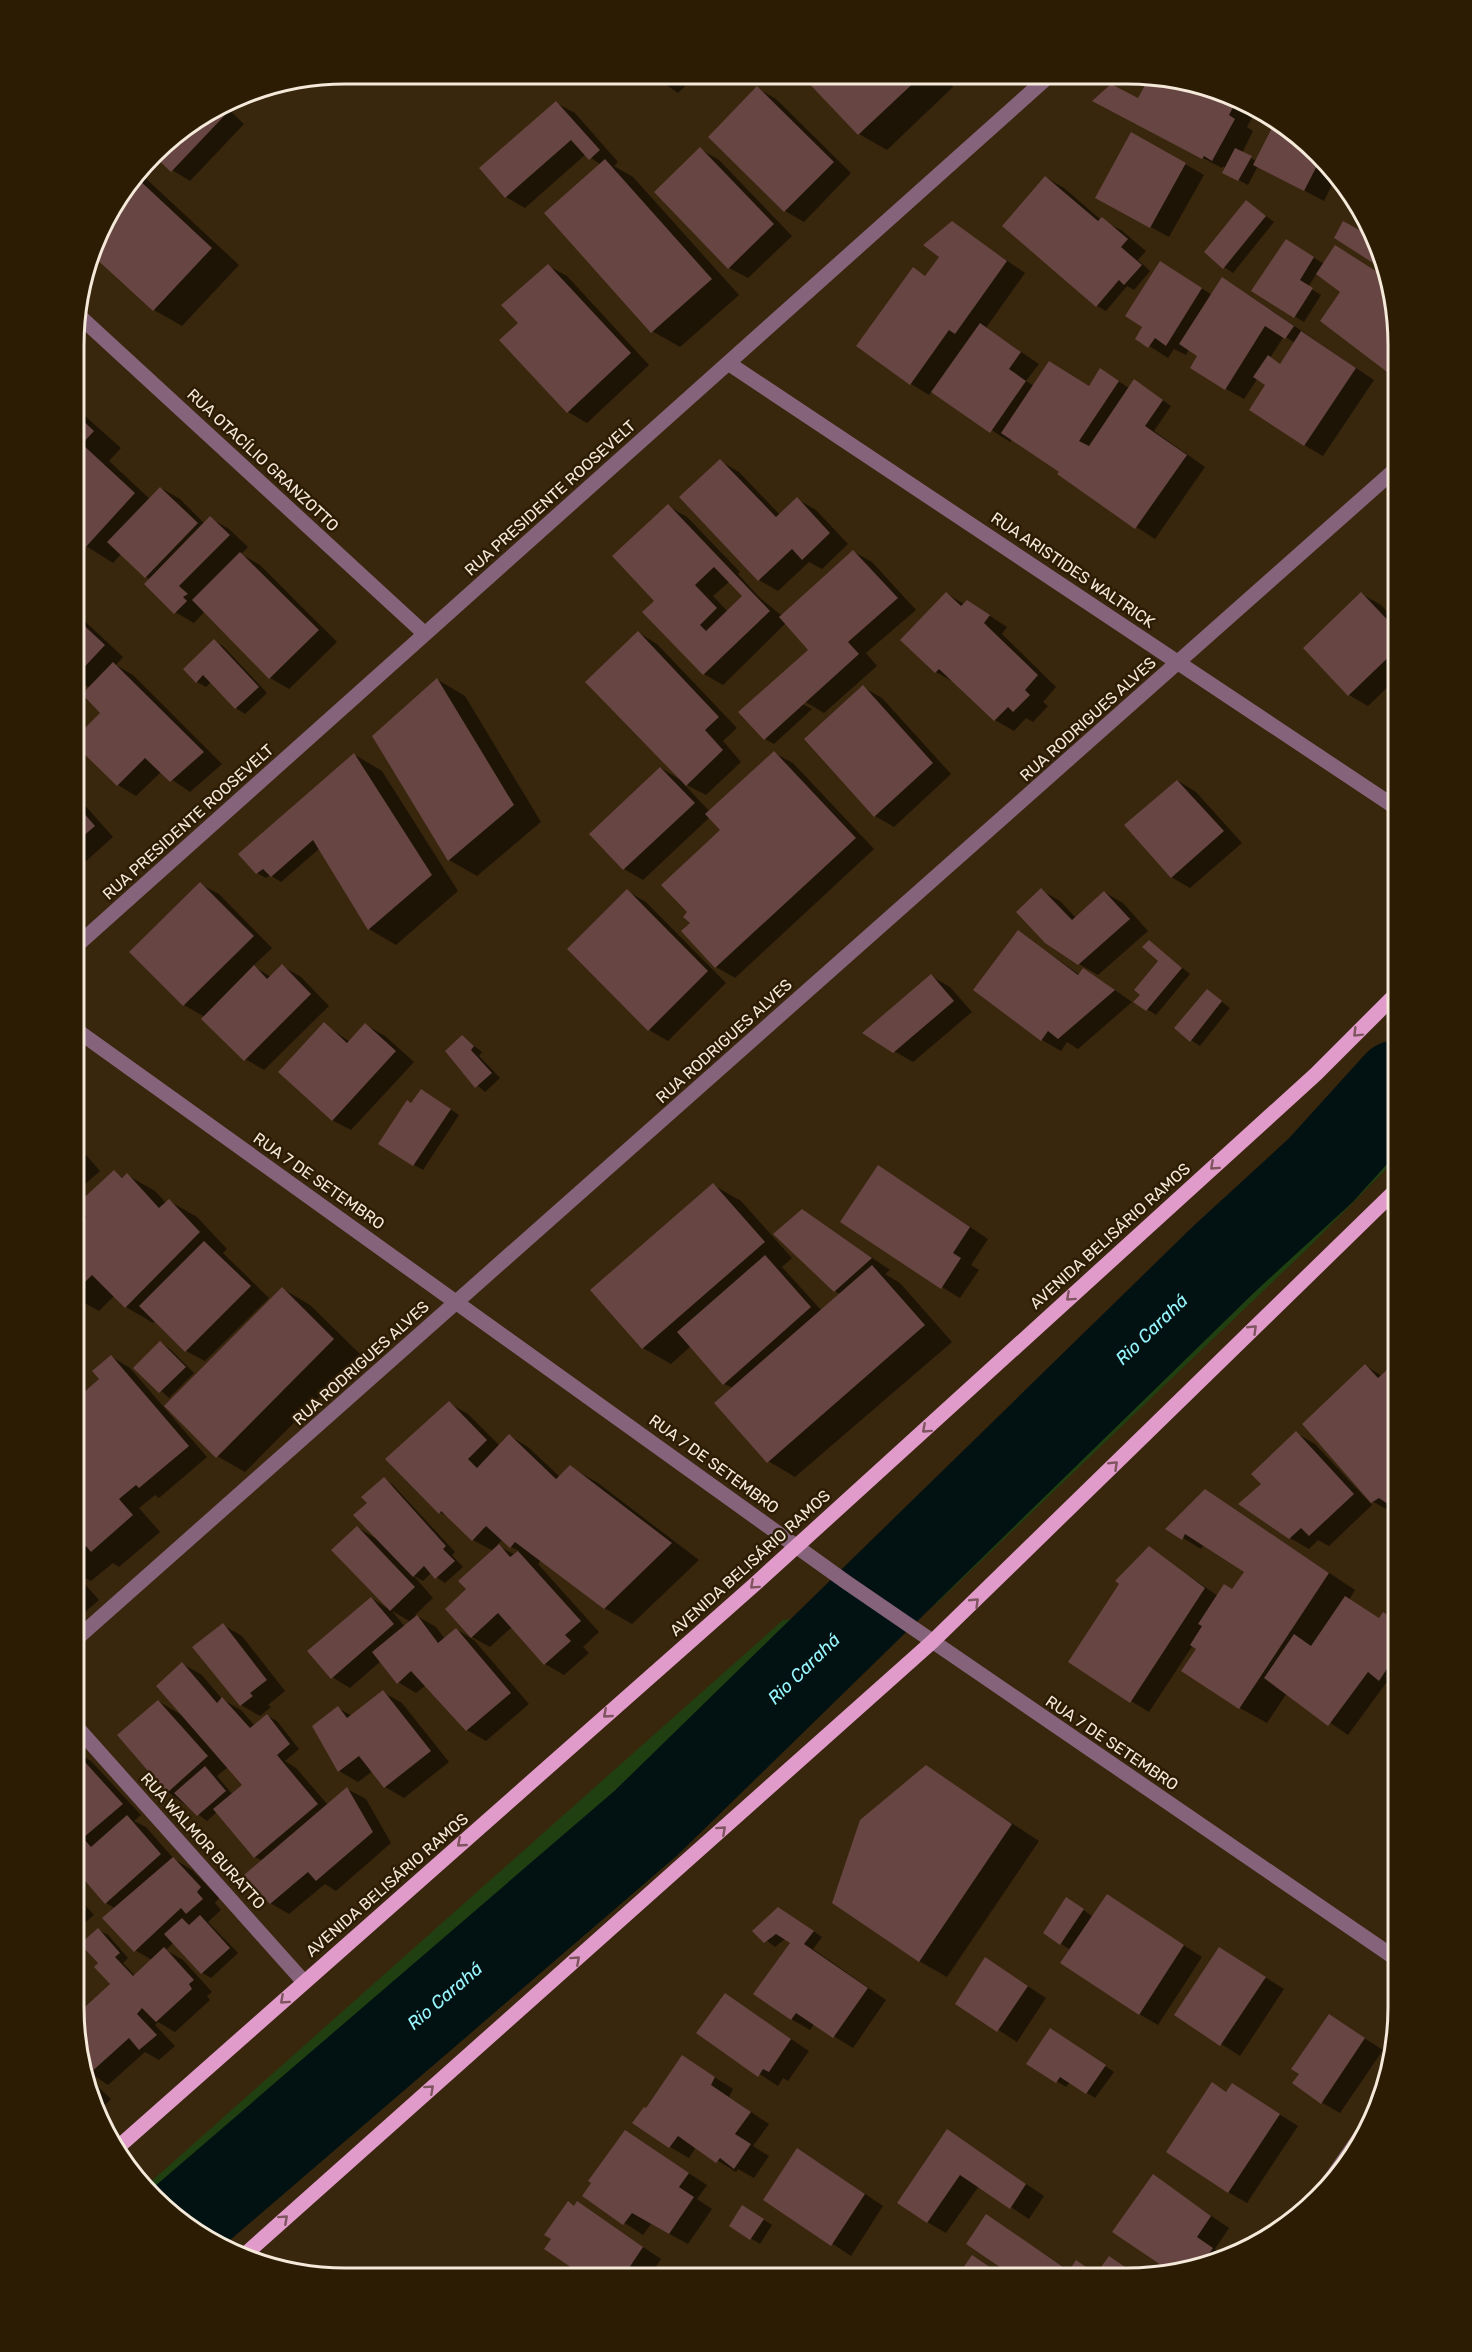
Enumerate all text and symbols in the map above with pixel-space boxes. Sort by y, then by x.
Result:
street label: RUA OTACÍLIO GRANZOTTO [183,385,343,535]
street label: RUA PRESIDENTE ROOSEVELT [461,416,639,580]
street label: RUA ARISTIDES WALTRICK [988,508,1159,632]
street label: RUA RODRIGUES ALVES [1016,653,1160,785]
street label: RUA PRESIDENTE ROOSEVELT [99,740,277,904]
street label: RUA RODRIGUES ALVES [652,975,796,1107]
one-way arrow [1353,1026,1364,1037]
street label: RUA 7 DE SETEMBRO [250,1129,388,1233]
street label: AVENIDA BELISÁRIO RAMOS [1026,1159,1194,1313]
one-way arrow [1211,1159,1221,1170]
water label: Rio Carahá [1111,1289,1193,1370]
one-way arrow [1066,1290,1077,1301]
street label: RUA RODRIGUES ALVES [289,1297,433,1429]
one-way arrow [1247,1325,1257,1336]
street label: RUA 7 DE SETEMBRO [645,1411,783,1517]
one-way arrow [922,1421,933,1432]
one-way arrow [1107,1462,1118,1473]
street label: AVENIDA BELISÁRIO RAMOS [666,1486,834,1640]
one-way arrow [750,1578,760,1589]
one-way arrow [967,1598,978,1609]
water label: Rio Carahá [763,1628,845,1709]
street label: RUA 7 DE SETEMBRO [1042,1692,1182,1794]
one-way arrow [604,1707,614,1718]
street label: RUA WALMOR BURATTO [137,1769,269,1913]
street label: AVENIDA BELISÁRIO RAMOS [302,1809,472,1961]
one-way arrow [715,1826,725,1837]
one-way arrow [457,1836,468,1847]
one-way arrow [569,1956,580,1967]
water label: Rio Carahá [403,1957,487,2035]
one-way arrow [280,1993,290,2004]
one-way arrow [423,2085,434,2096]
one-way arrow [278,2215,288,2226]

